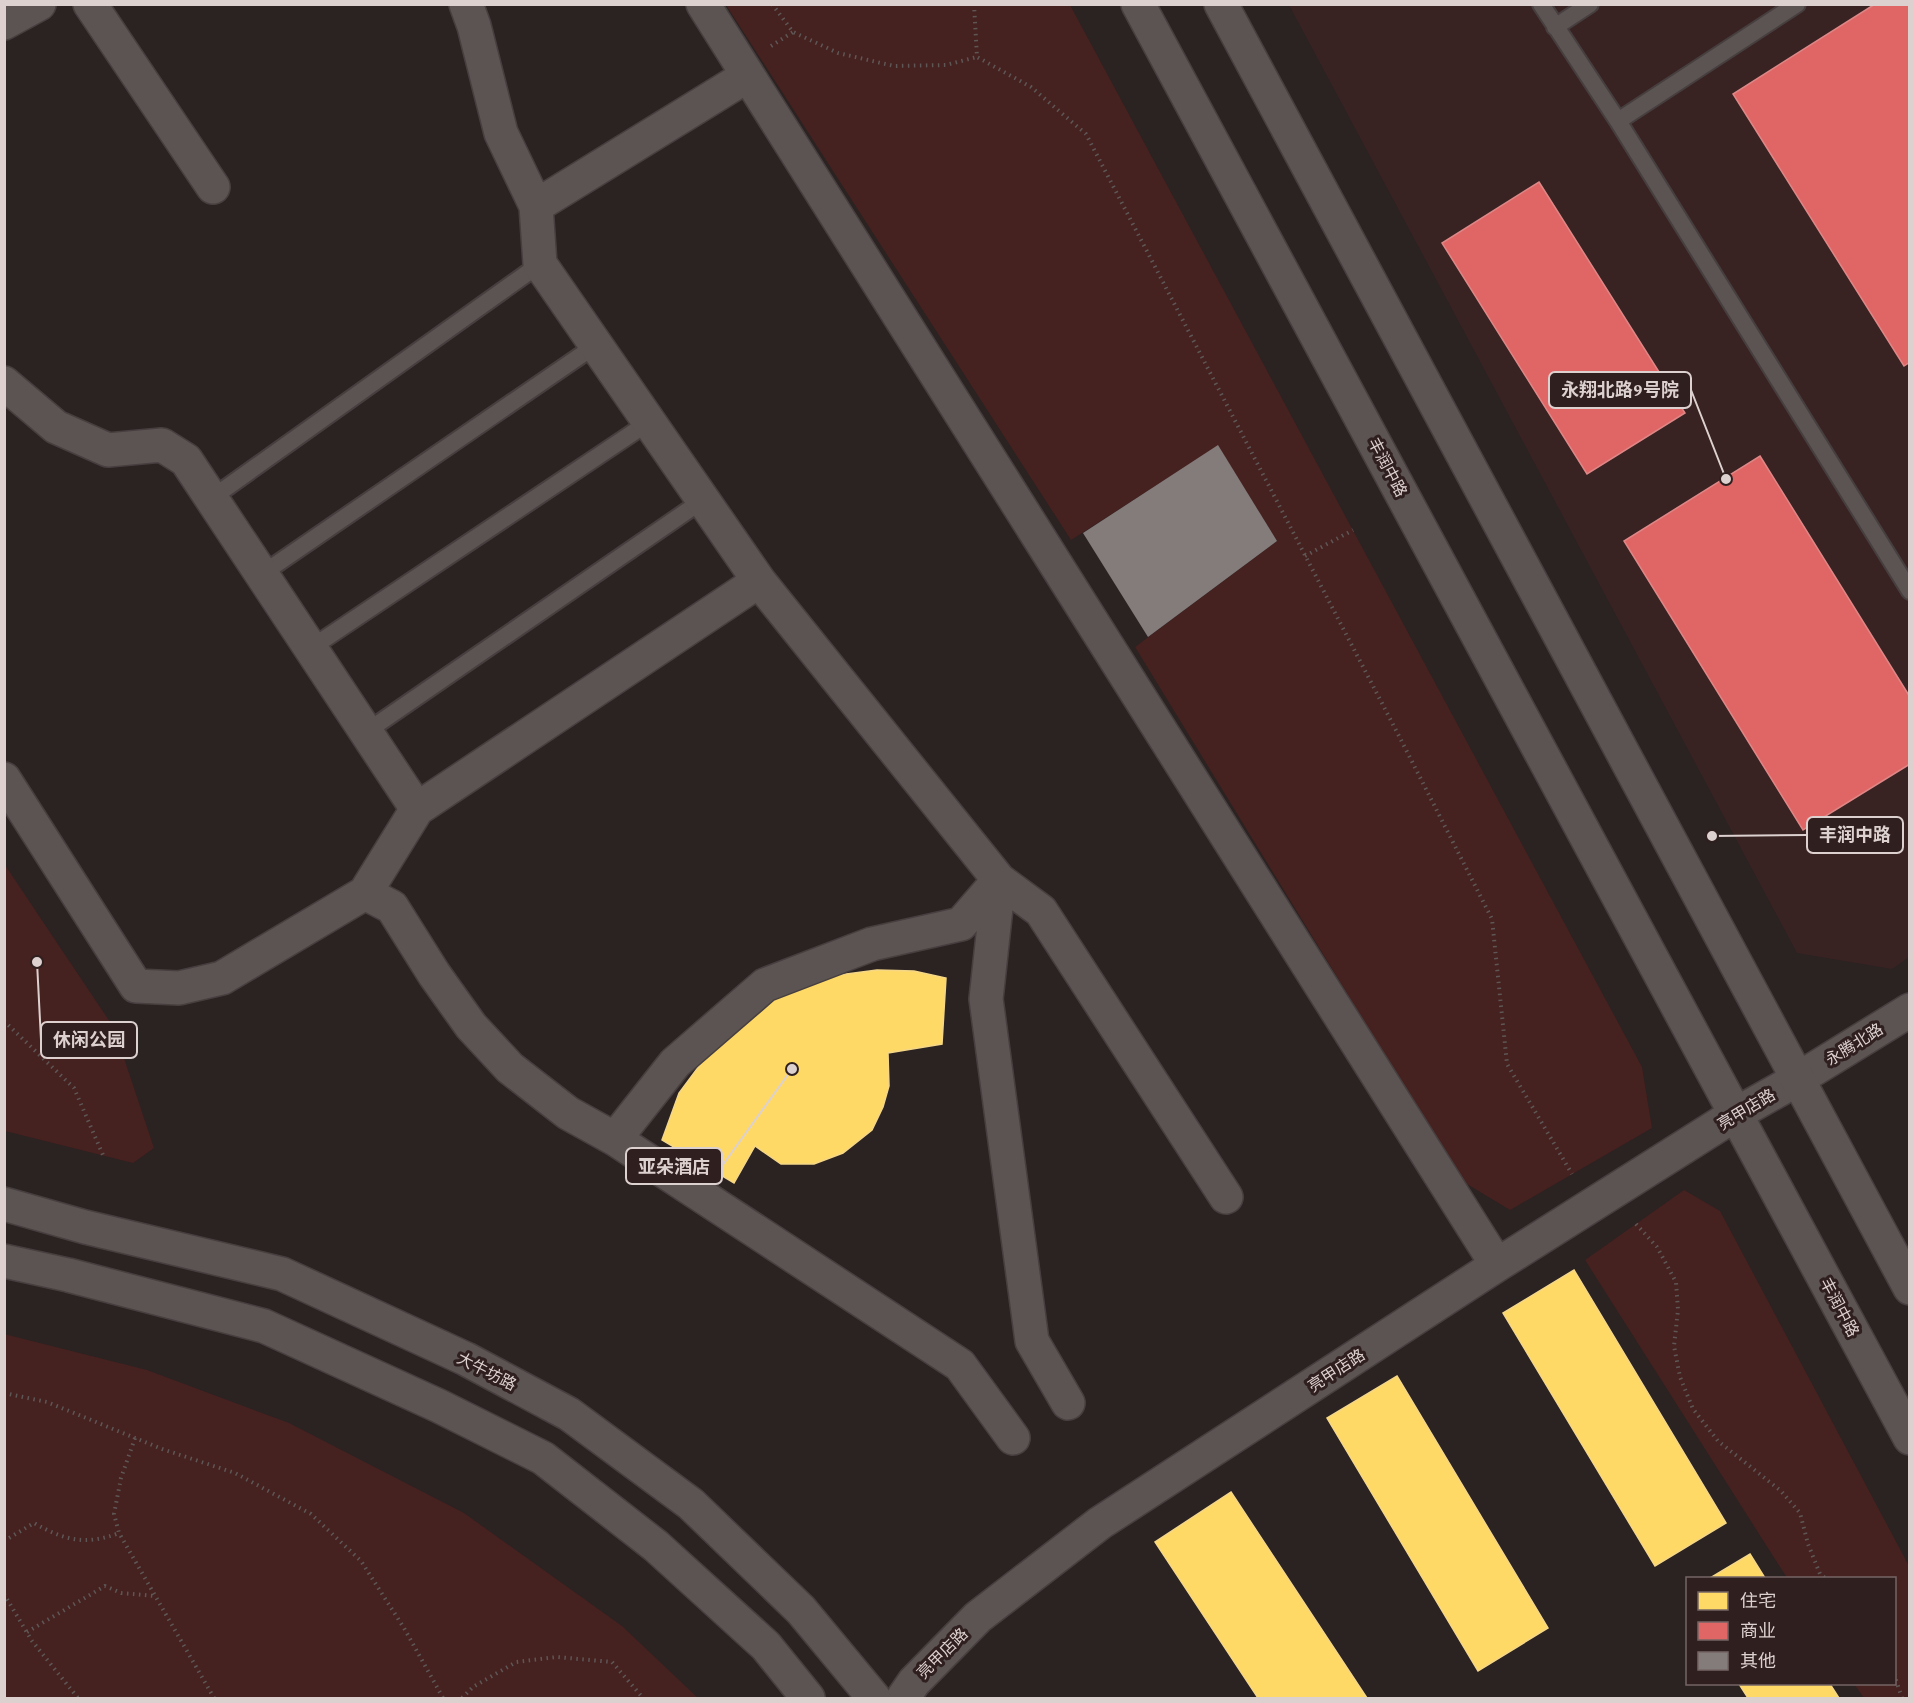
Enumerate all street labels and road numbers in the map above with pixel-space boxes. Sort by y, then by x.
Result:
street label: 丰润中路 [1365,435,1410,499]
street label: 永腾北路 [1823,1020,1886,1069]
street label: 亮甲店路 [1714,1086,1778,1133]
street label: 丰润中路 [1817,1275,1862,1339]
street label: 亮甲店路 [1305,1346,1368,1395]
street label: 大牛坊路 [454,1349,519,1394]
street label: 亮甲店路 [914,1625,971,1682]

